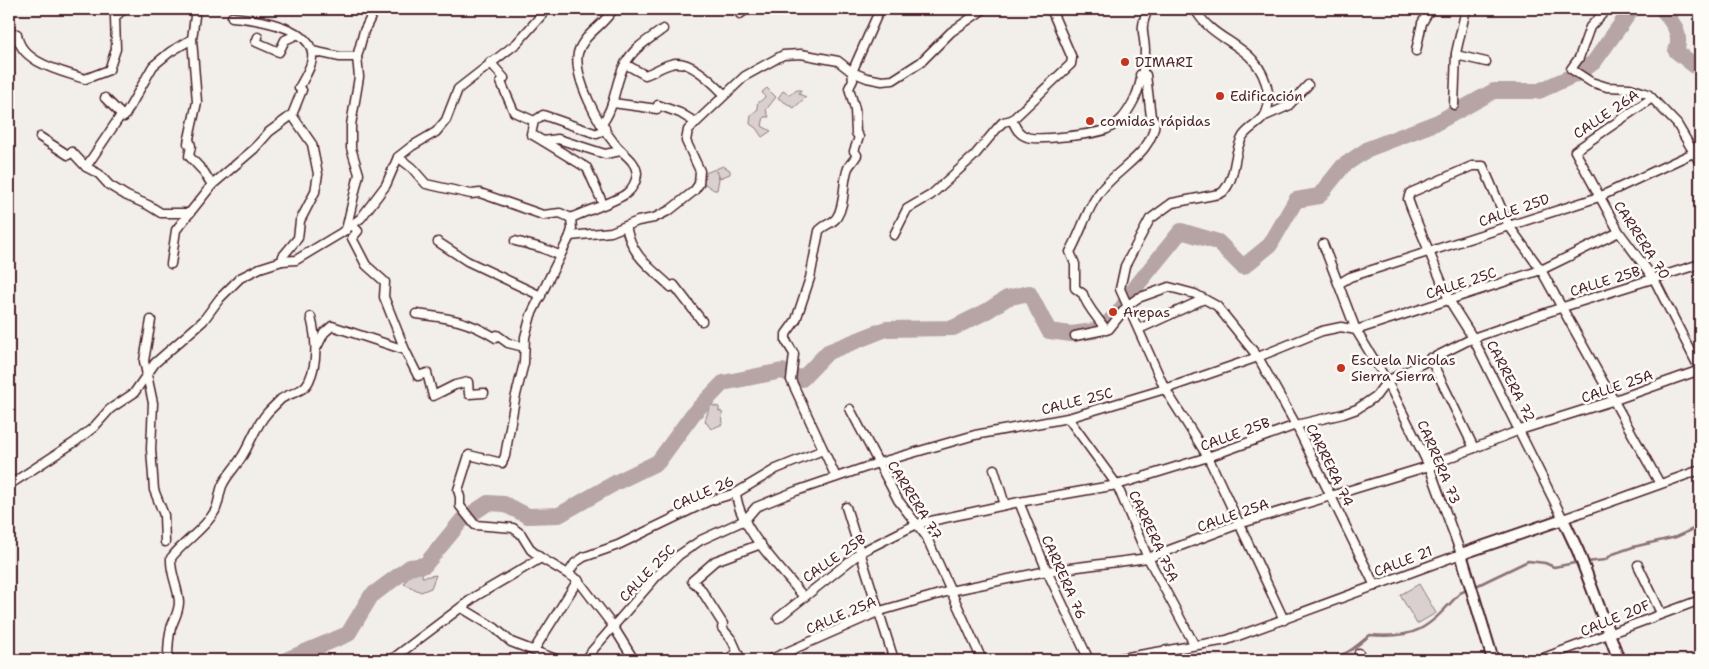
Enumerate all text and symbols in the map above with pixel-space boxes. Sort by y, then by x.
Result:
place label: DIMARI [1135,53,1193,71]
marker: DIMARI [1119,56,1131,68]
street label: CALLE 26A [1570,85,1642,143]
place label: Edificación [1230,87,1303,105]
marker: Edificación [1214,90,1226,102]
place label: comidas rápidas [1100,112,1211,130]
marker: comidas rápidas [1084,115,1096,127]
street label: CALLE 25D [1476,189,1552,231]
street label: CARRERA 70 [1610,197,1674,283]
street label: CALLE 25B [1568,262,1642,300]
street label: CALLE 25C [1423,263,1499,303]
place label: Arepas [1123,303,1170,321]
marker: Arepas [1107,306,1119,318]
street label: CARRERA 72 [1483,337,1539,425]
place label: Escuela Nicolas Sierra Sierra [1351,351,1456,385]
marker: Escuela Nicolas Sierra Sierra [1335,362,1347,374]
street label: CALLE 25A [1579,365,1655,407]
street label: CALLE 25C [1039,383,1115,419]
street label: CALLE 25B [1198,413,1272,455]
street label: CARRERA 73 [1413,417,1465,507]
street label: CARRERA 74 [1302,421,1358,510]
street label: CARRERA 77 [884,457,946,543]
street label: CALLE 26 [669,471,737,515]
street label: CARRERA 75A [1125,487,1183,585]
street label: CALLE 25A [1195,494,1271,536]
street label: CALLE 25B [799,530,869,586]
street label: CARRERA 76 [1037,532,1091,622]
street label: CALLE 25C [615,540,679,606]
street label: CALLE 21 [1371,542,1435,580]
street label: CALLE 25A [803,592,879,638]
street label: CALLE 20F [1578,596,1652,640]

